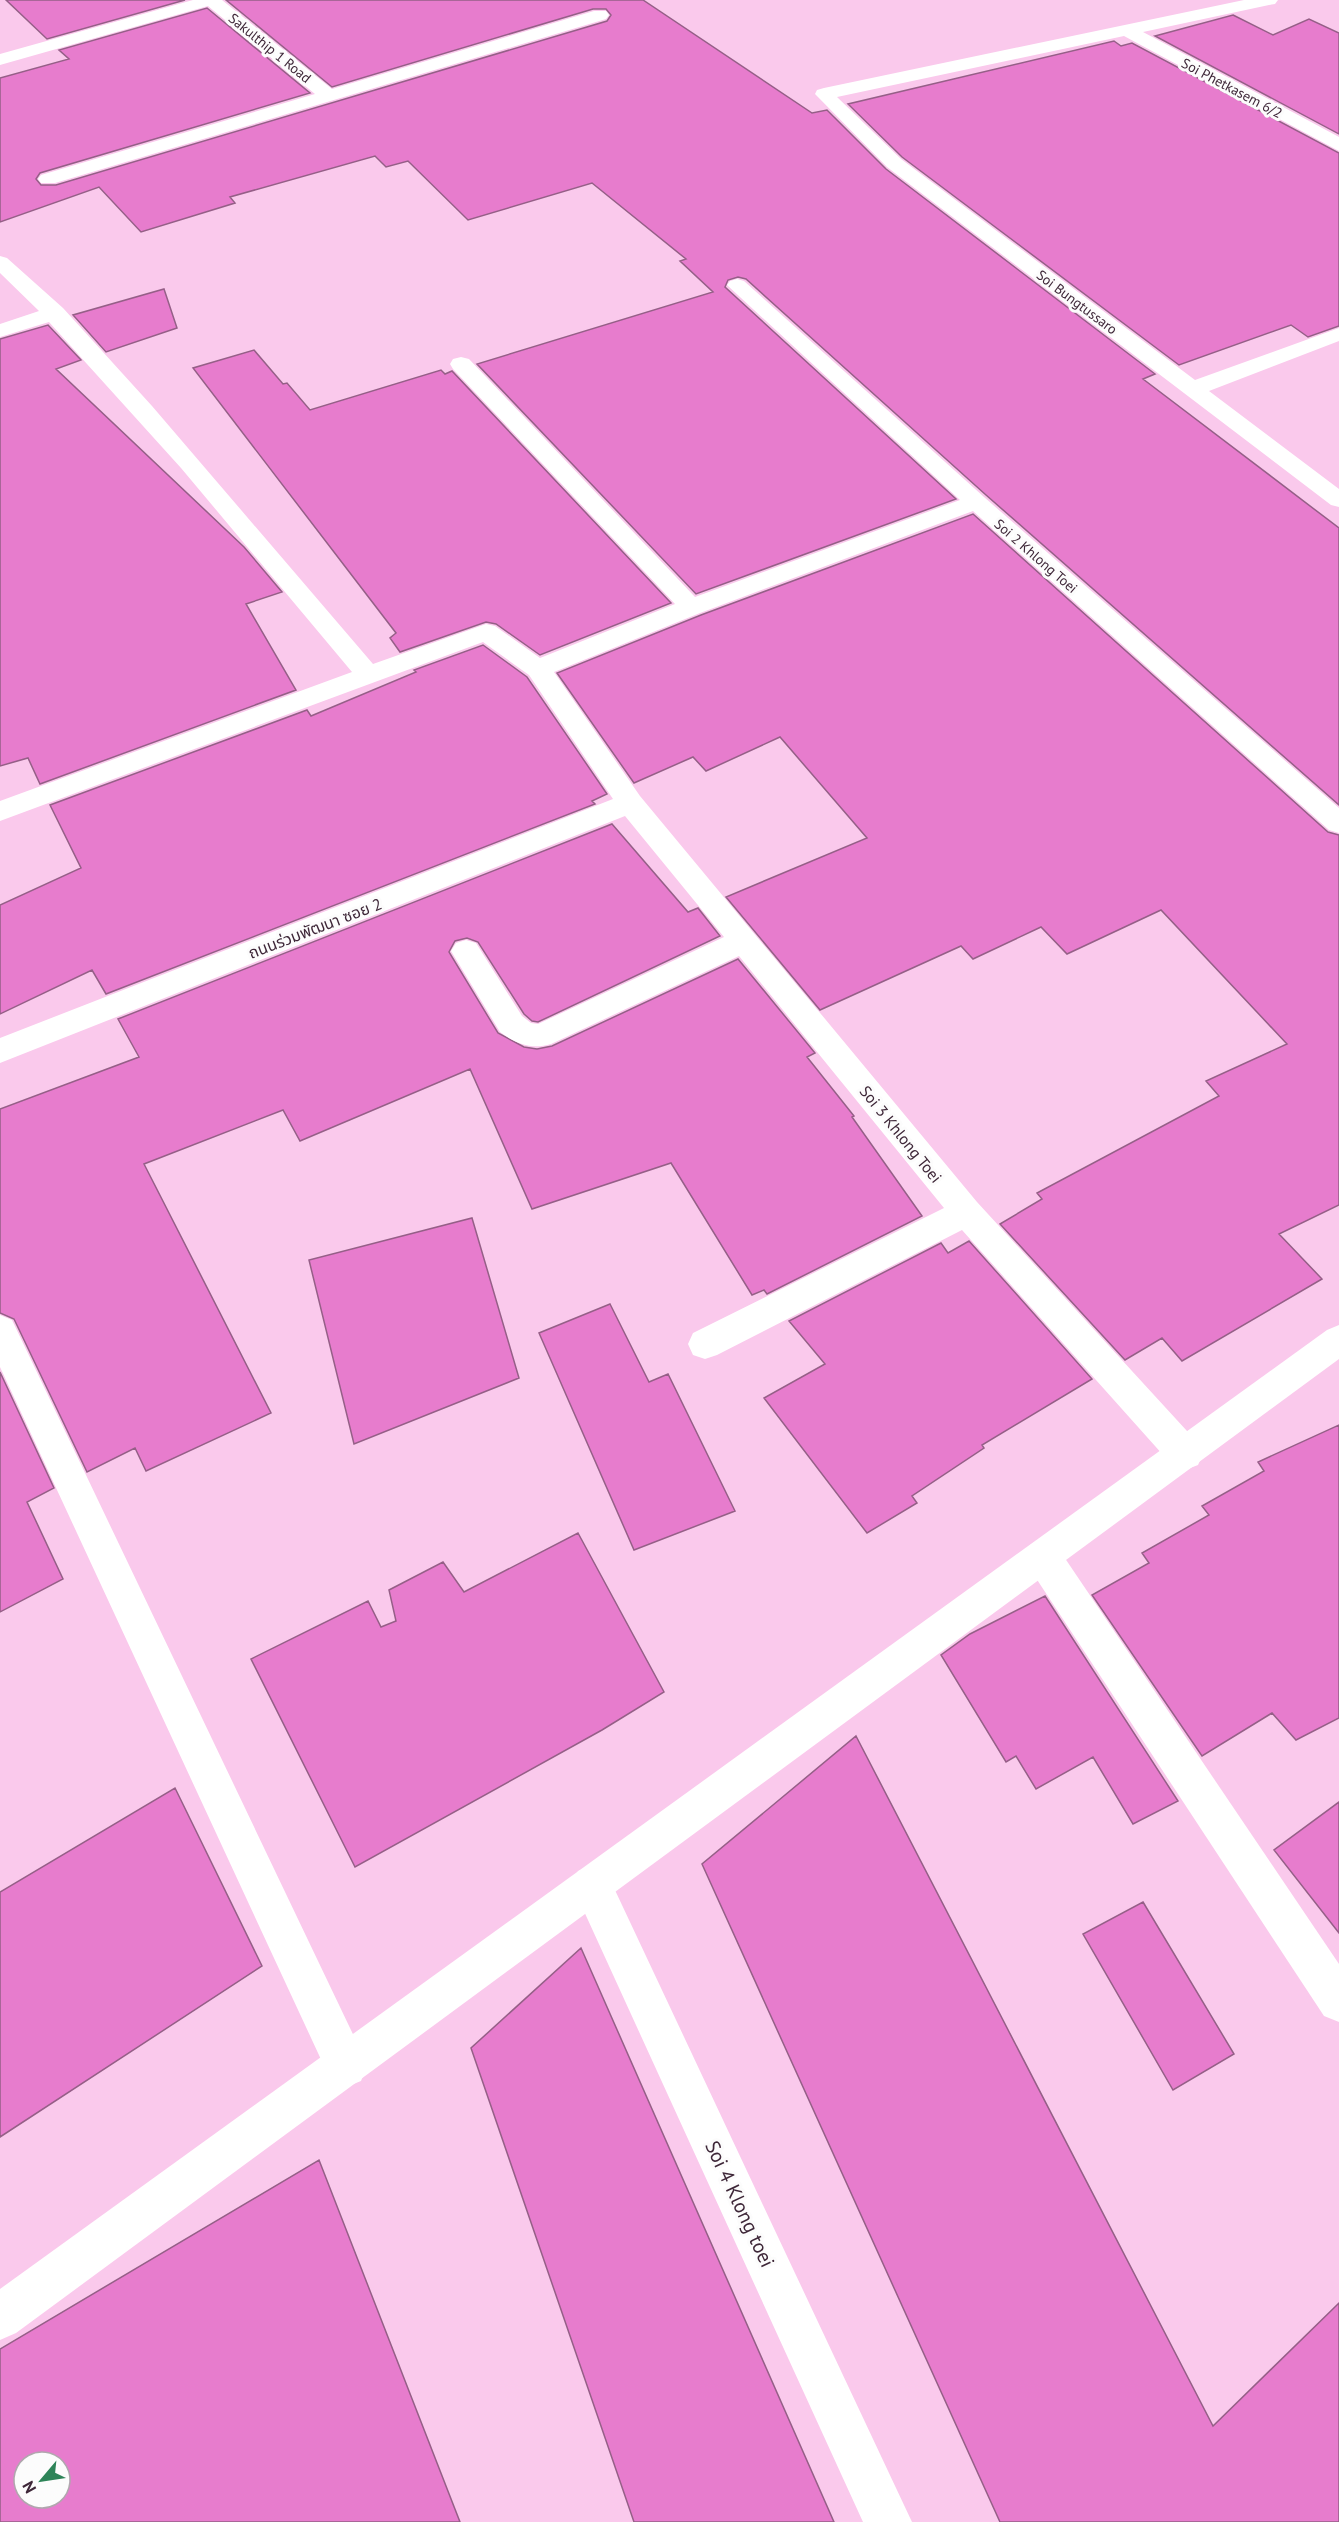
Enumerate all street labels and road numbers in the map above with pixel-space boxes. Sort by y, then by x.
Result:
street label: Sakulthip 1 Road [225,9,315,87]
street label: Soi Phetkasem 6/2 [1178,54,1286,122]
street label: Soi Bungtussaro [1033,266,1121,338]
street label: Soi 2 Khlong Toei [991,515,1081,597]
street label: ถนนร่วมพัฒนา ซอย 2 [245,893,385,963]
street label: Soi 3 Khlong Toei [856,1081,946,1187]
street label: Soi 4 Klong toei [699,2136,781,2272]

